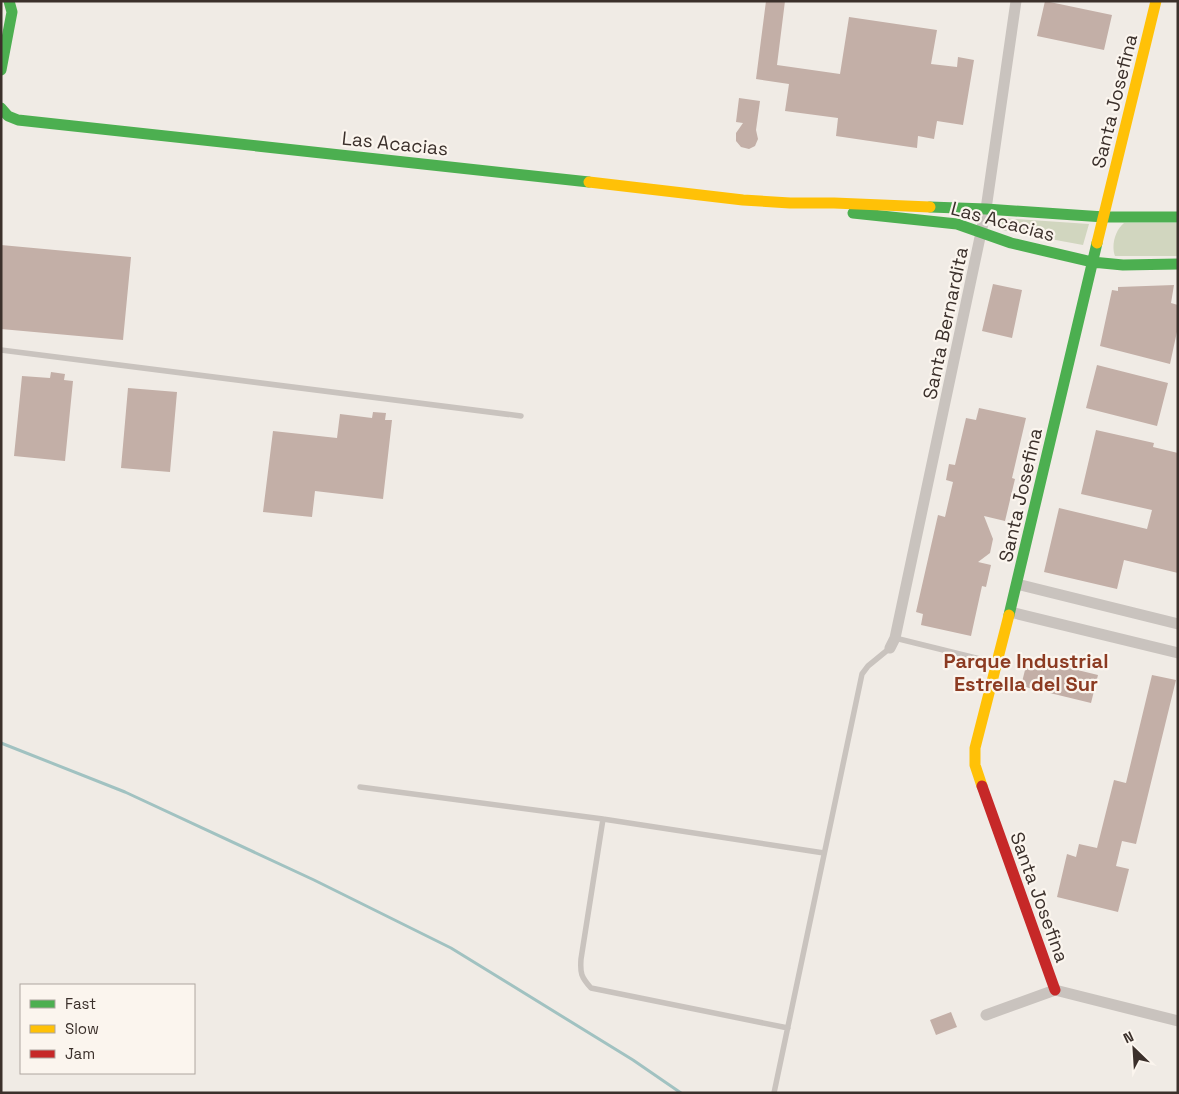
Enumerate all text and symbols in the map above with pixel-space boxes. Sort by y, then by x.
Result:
street label: Santa Josefina [1086,32,1143,171]
street label: Las Acacias [341,125,449,162]
street label: Las Acacias [948,196,1058,247]
street label: Santa Bernardita [917,244,974,402]
street label: Santa Josefina [993,425,1048,565]
district label: Parque Industrial Estrella del Sur [944,648,1108,697]
street label: Santa Josefina [1004,829,1075,966]
legend [20,984,195,1074]
text: Fast [65,994,96,1013]
text: Slow [65,1019,99,1038]
north arrow [1109,1024,1159,1074]
text: N [1120,1027,1137,1047]
text: Jam [65,1044,95,1063]

